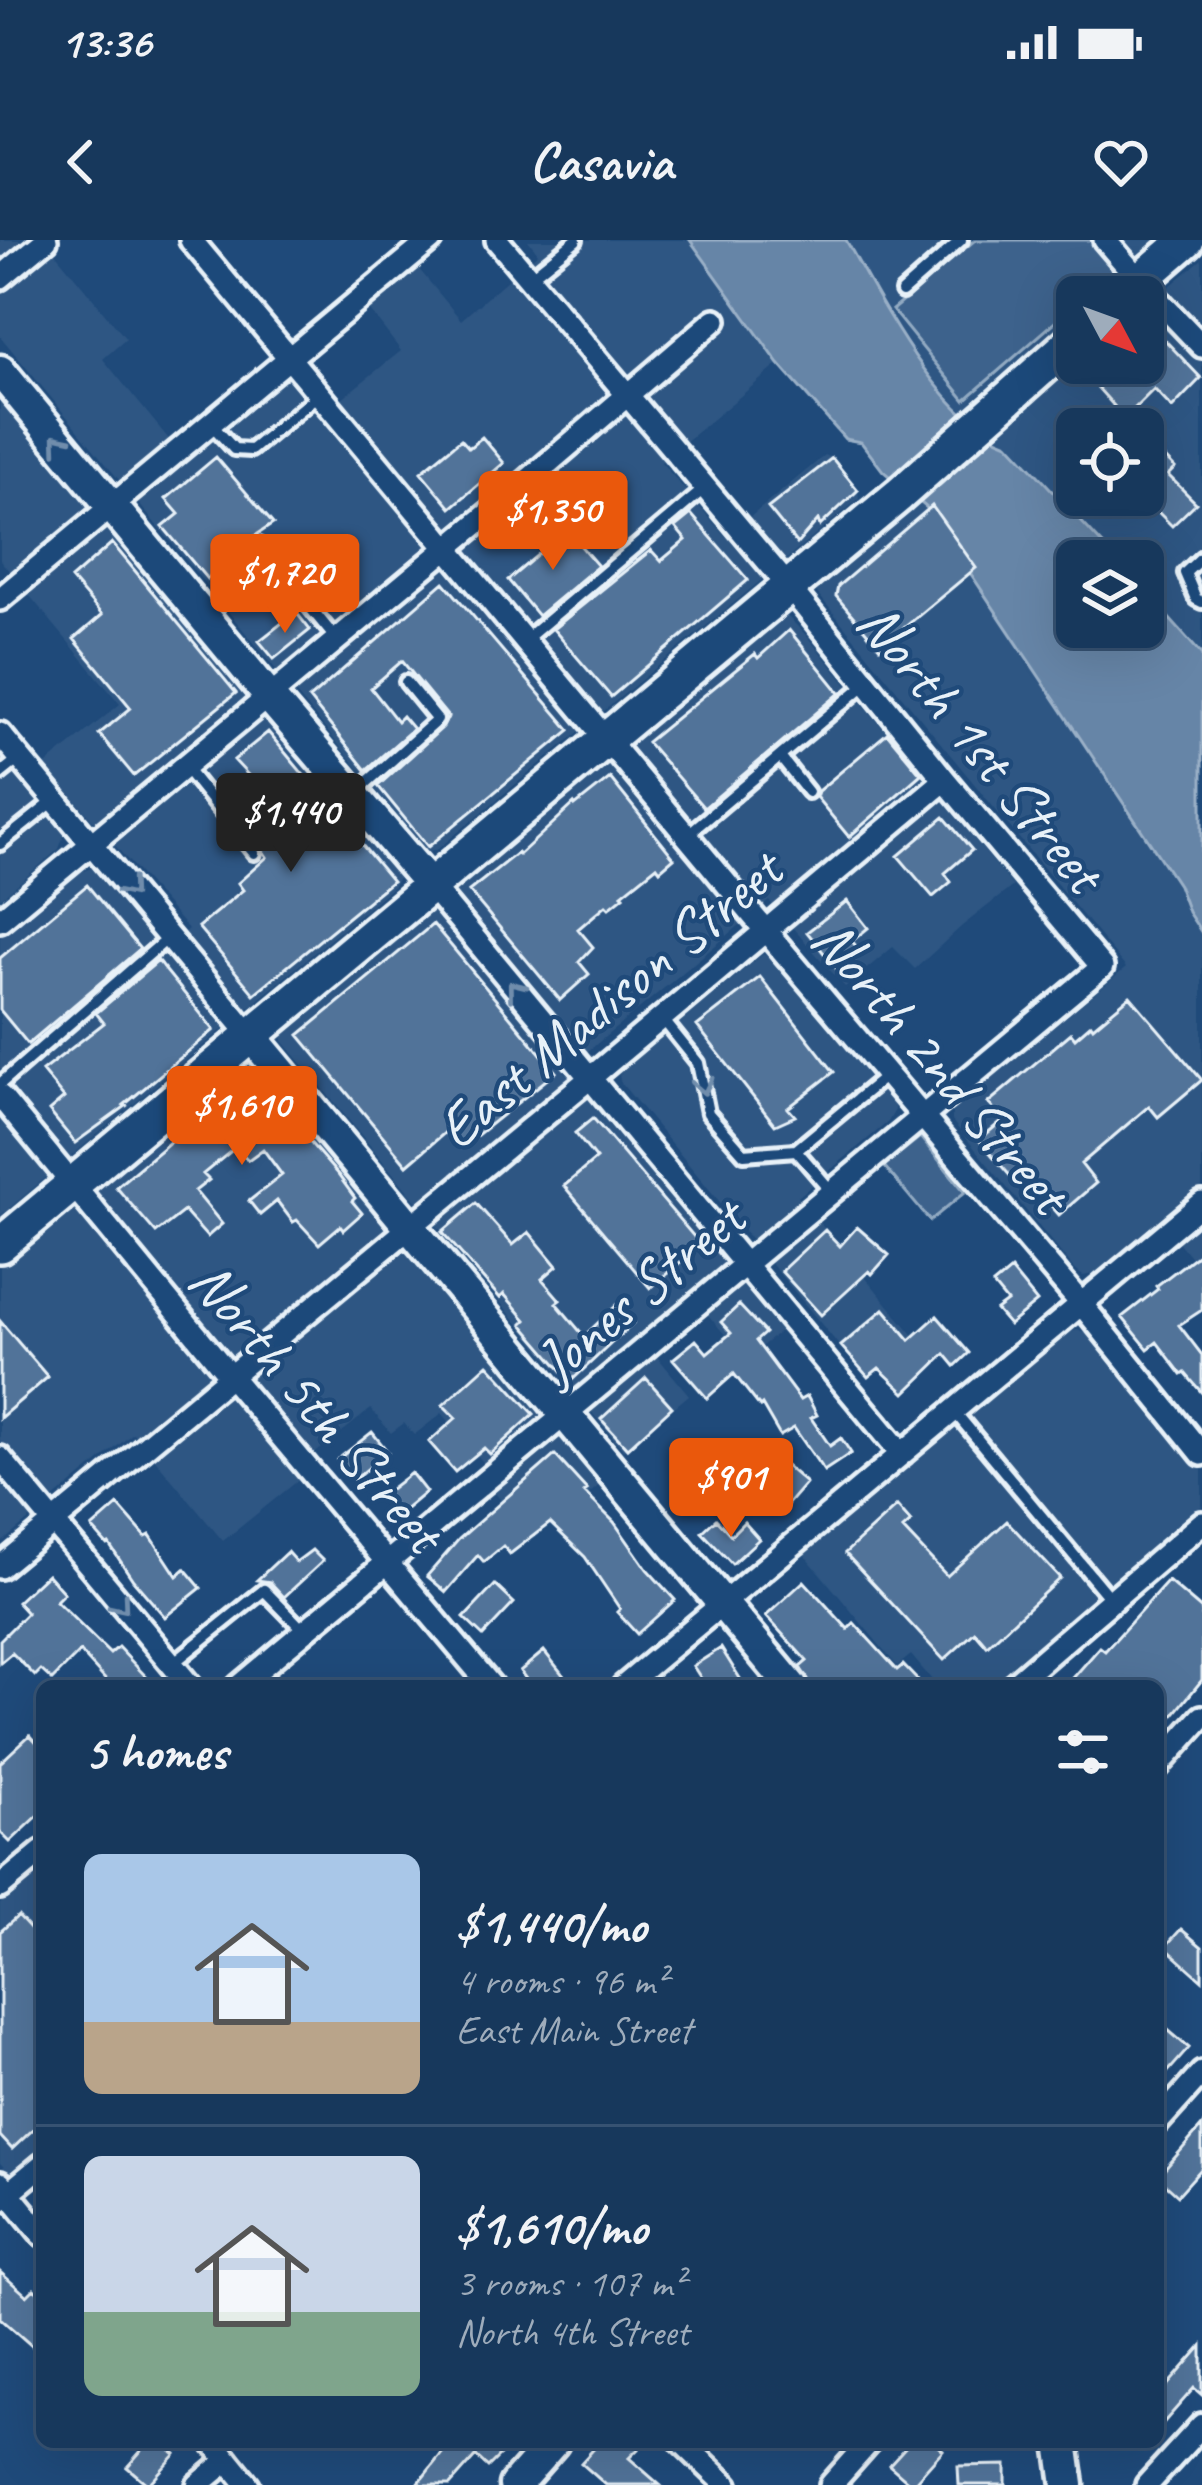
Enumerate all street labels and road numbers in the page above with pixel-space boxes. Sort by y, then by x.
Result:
street label: North 1st Street [841,586,1125,911]
street label: East Madison Street [420,829,801,1165]
street label: North 2nd Street [796,903,1090,1233]
street label: Jones Street [517,1177,764,1401]
street label: North 5th Street [173,1244,465,1571]

